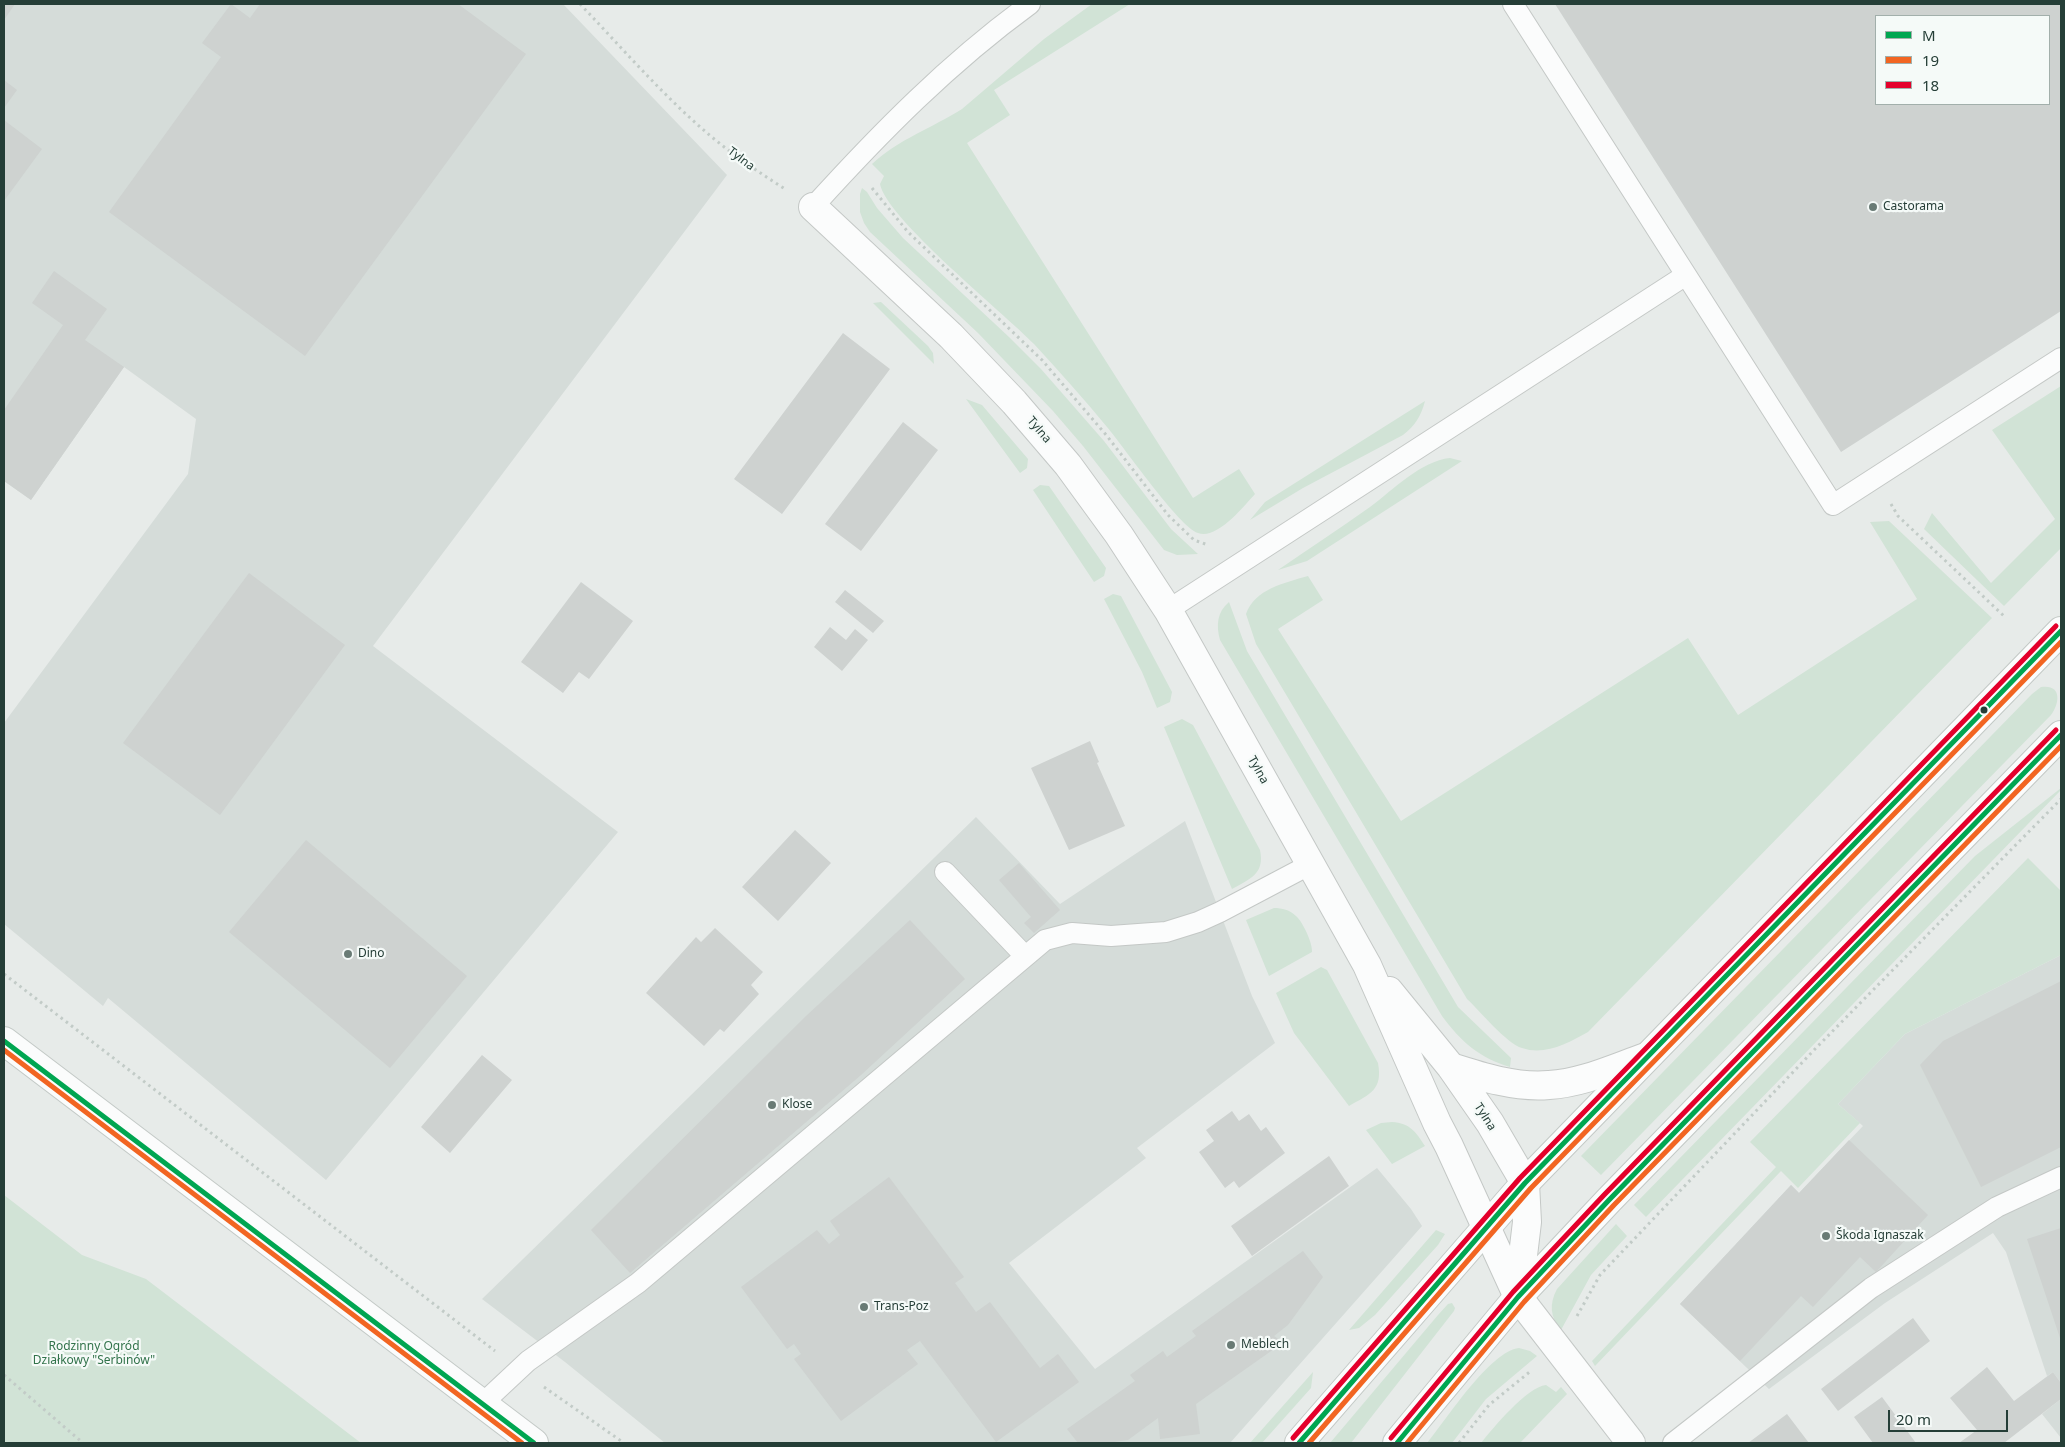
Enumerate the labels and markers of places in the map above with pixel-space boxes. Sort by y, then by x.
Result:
place label: Castorama [1883,200,1944,214]
marker: Castorama [1867,201,1879,213]
unlabelled marker [1979,705,1989,715]
place label: Dino [358,947,385,961]
marker: Dino [342,948,354,960]
place label: Klose [782,1098,812,1112]
marker: Klose [766,1099,778,1111]
place label: Škoda Ignaszak [1836,1229,1924,1243]
marker: Škoda Ignaszak [1820,1230,1832,1242]
place label: Trans-Poz [874,1300,929,1314]
marker: Trans-Poz [858,1301,870,1313]
place label: Meblech [1241,1338,1289,1352]
marker: Meblech [1225,1339,1237,1351]

